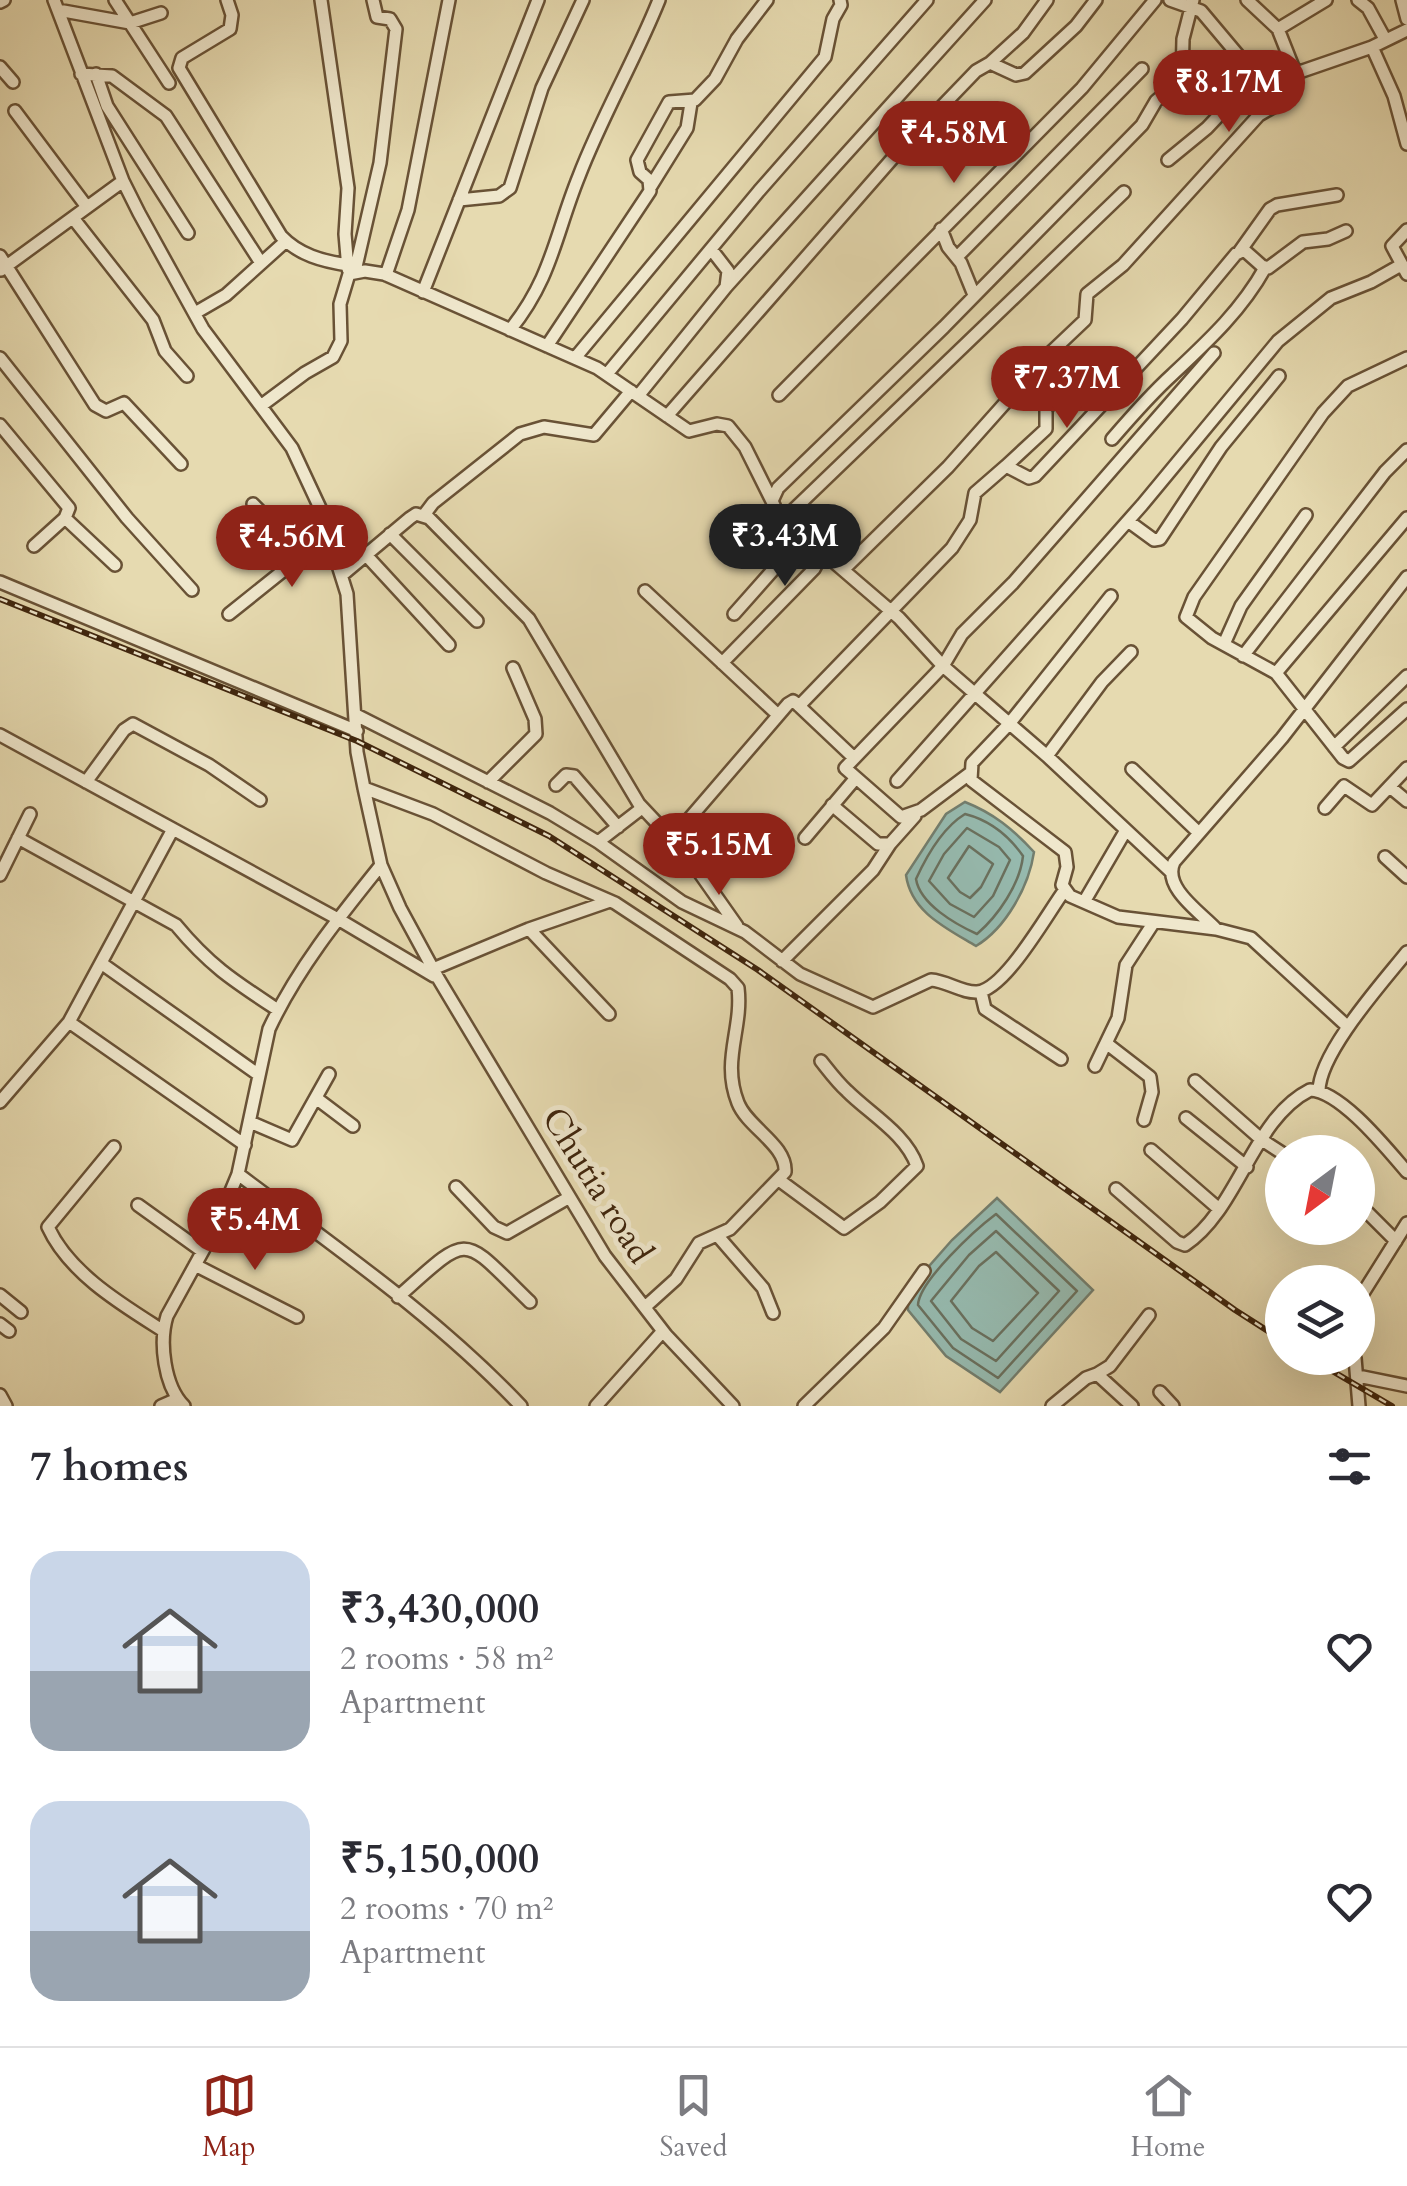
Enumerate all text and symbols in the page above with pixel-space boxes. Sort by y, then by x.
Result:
pin: ₹8.17M [1148,50,1310,135]
text: ₹8.17M [1175,60,1283,104]
pin: ₹4.58M [873,101,1035,186]
text: ₹4.58M [900,111,1008,155]
pin: ₹7.37M [986,346,1148,431]
text: ₹7.37M [1013,356,1121,400]
pin: ₹3.43M [704,504,866,589]
pin: ₹4.56M [211,505,373,590]
text: ₹3.43M [731,514,839,558]
text: ₹4.56M [238,515,346,559]
pin: ₹5.15M [638,813,800,898]
text: ₹5.15M [665,823,773,867]
street label: Chutia road [530,1098,664,1273]
north arrow [1265,1135,1375,1245]
map controls [1265,1135,1375,1375]
pin: ₹5.4M [185,1188,325,1273]
text: ₹5.4M [209,1198,301,1242]
button: layers [1265,1265,1375,1375]
text: 7 homes [30,1438,188,1495]
icon: filters [1322,1439,1377,1494]
text: ₹3,430,000 [340,1580,539,1637]
icon: home [110,1591,230,1711]
icon: heart [1322,1624,1377,1679]
text: 2 rooms · 58 m² [340,1637,553,1681]
text: Apartment [340,1681,485,1725]
text: ₹5,150,000 [340,1830,539,1887]
icon: home [110,1841,230,1961]
icon: heart [1322,1874,1377,1929]
text: 2 rooms · 70 m² [340,1887,553,1931]
text: Apartment [340,1931,485,1975]
tab: Map [202,2068,257,2166]
tab: Saved [660,2068,727,2166]
tab: Home [1131,2068,1205,2166]

